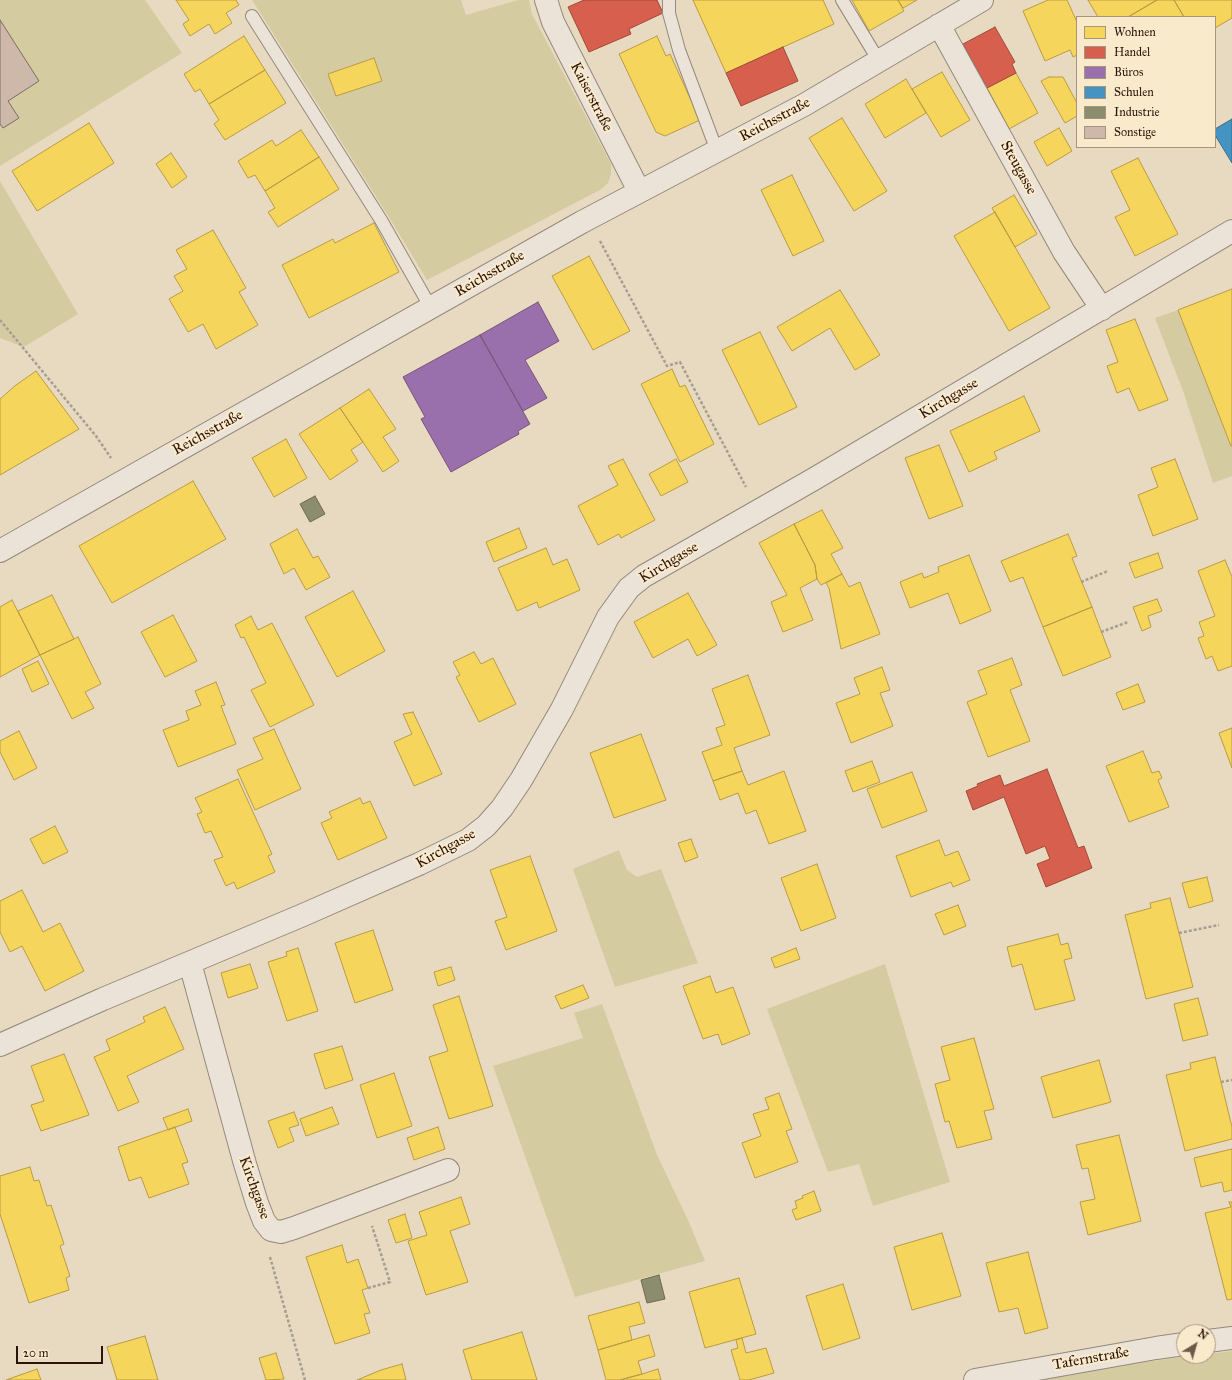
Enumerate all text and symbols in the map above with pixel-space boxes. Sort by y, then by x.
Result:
legend [1076,16,1216,148]
text: Wohnen [1114,25,1156,39]
text: Handel [1114,45,1150,59]
street label: Kaiserstraße [566,59,616,135]
text: Büros [1114,65,1143,79]
text: Schulen [1114,85,1154,99]
street label: Reichsstraße [736,94,814,146]
text: Industrie [1114,105,1159,119]
text: Sonstige [1114,125,1156,139]
street label: Steugasse [996,138,1040,198]
street label: Reichsstraße [452,247,528,301]
street label: Kirchgasse [916,374,982,424]
street label: Reichsstraße [170,406,246,460]
street label: Kirchgasse [636,538,702,588]
street label: Kirchgasse [413,825,479,873]
street label: Kirchgasse [234,1154,274,1222]
north arrow [1176,1324,1216,1364]
text: N [1195,1327,1211,1343]
scale bar [18,1338,105,1364]
street label: Tafernstraße [1051,1343,1131,1375]
text: 20 m [23,1346,49,1360]

